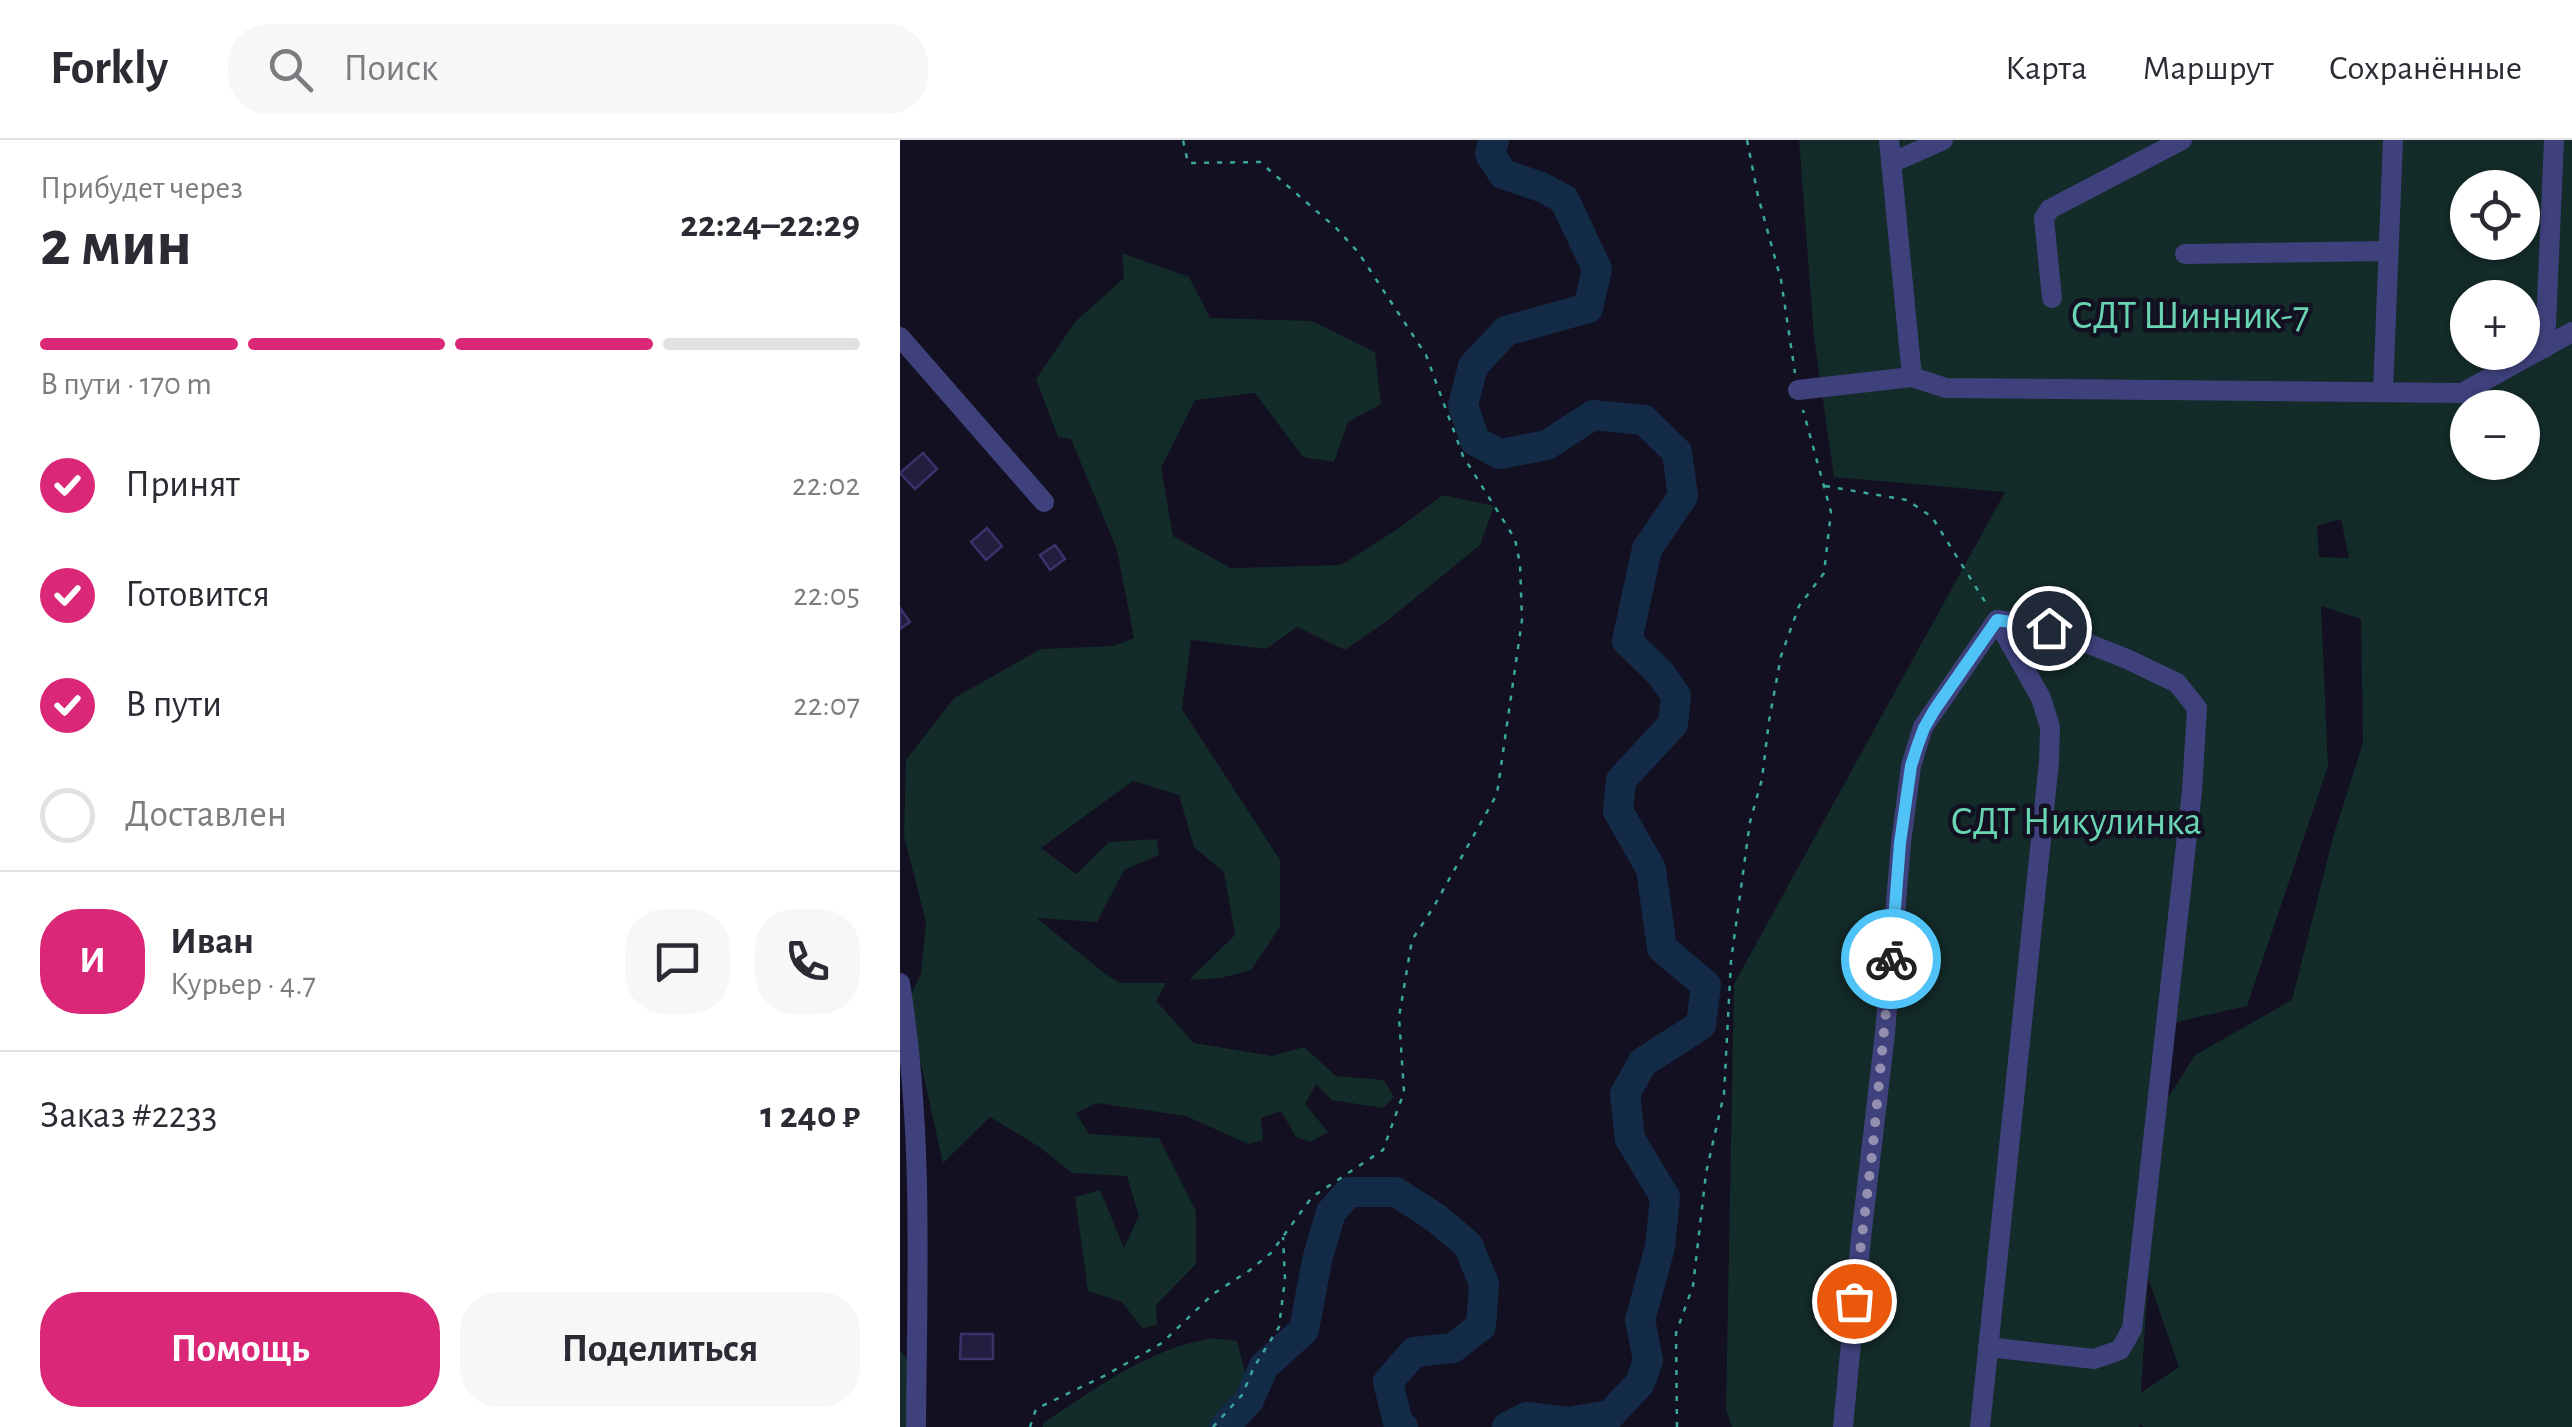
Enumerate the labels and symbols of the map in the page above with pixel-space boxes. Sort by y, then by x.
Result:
park label: СДТ Шинник-7 [2071,296,2309,336]
pin [2007,586,2092,671]
park label: СДТ Никулинка [1950,802,2202,842]
courier [1841,909,1941,1009]
pin [1812,1259,1897,1344]

